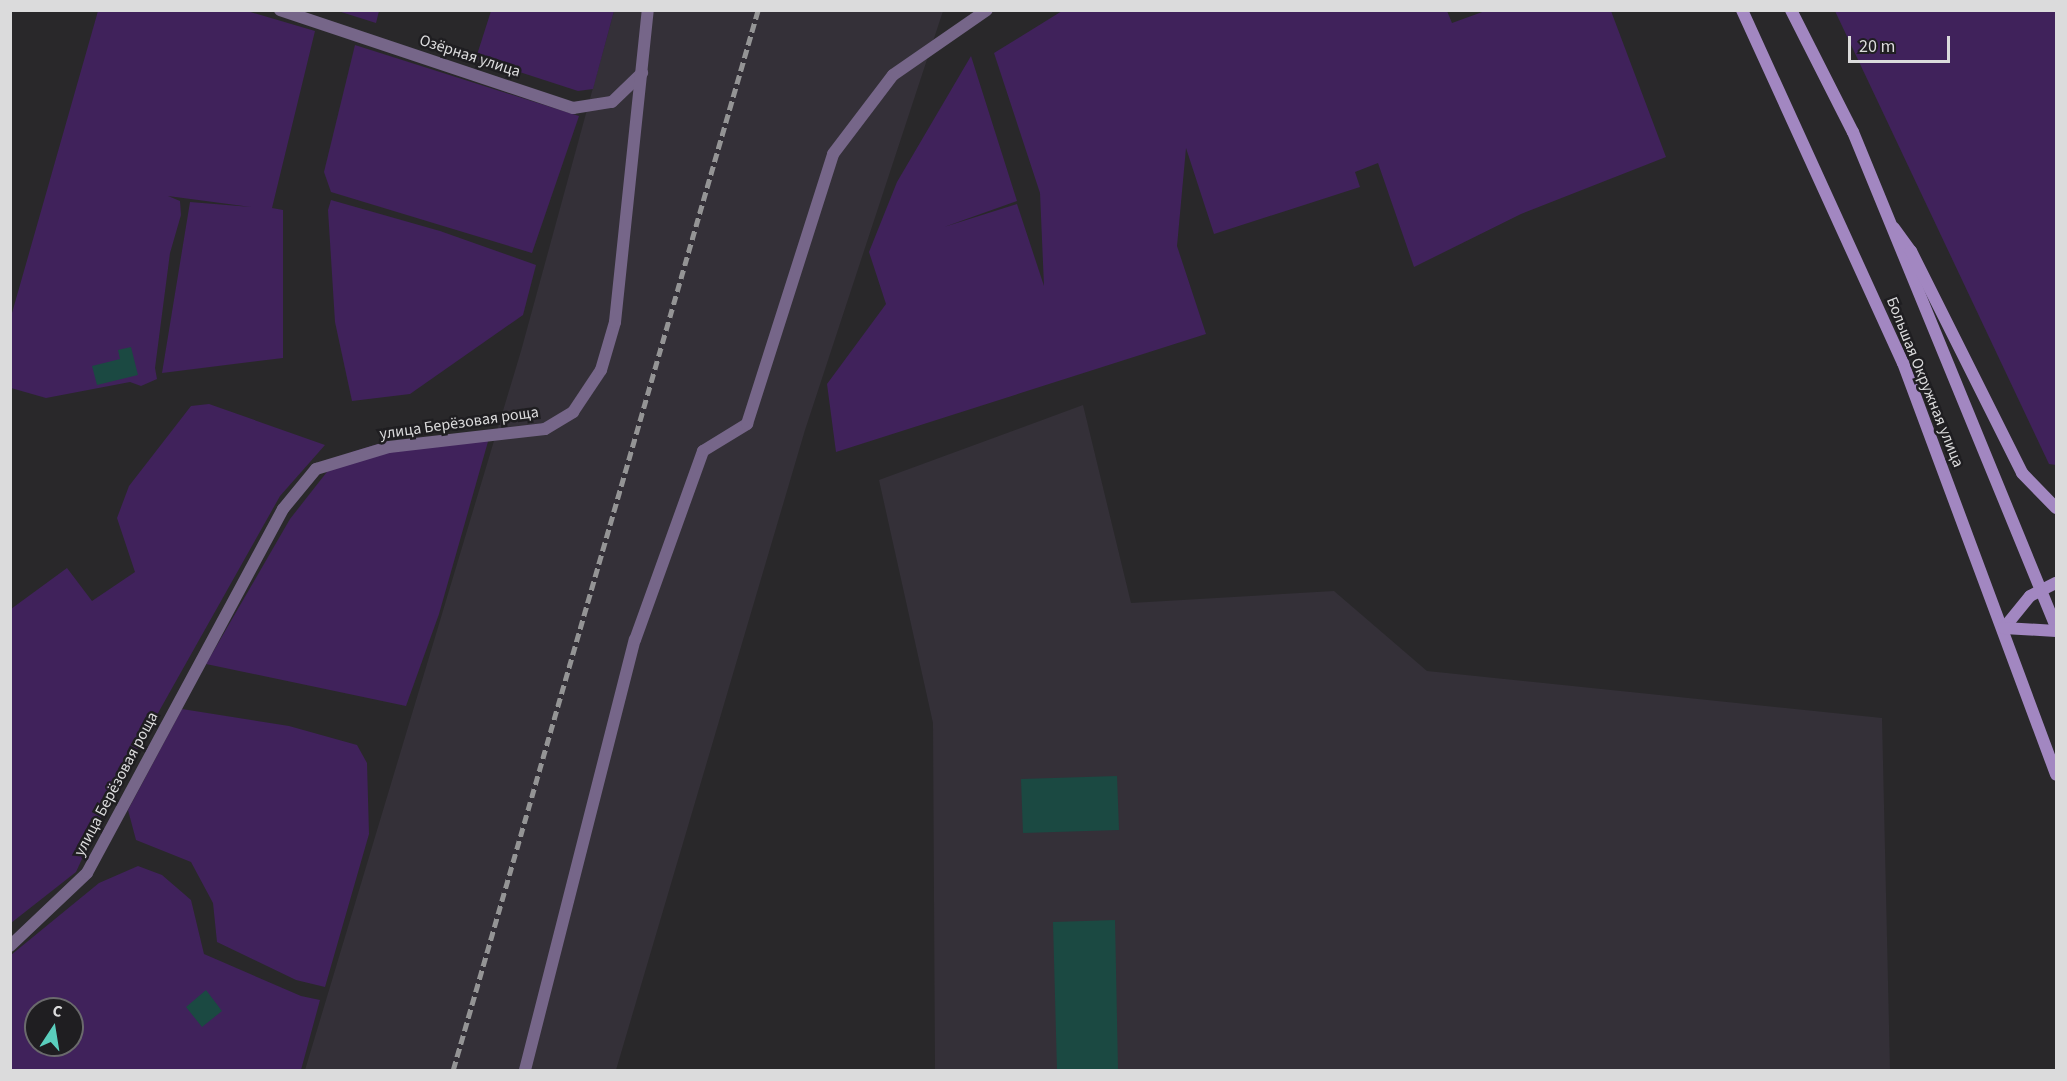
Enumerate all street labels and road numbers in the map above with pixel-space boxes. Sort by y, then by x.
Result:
street label: Озёрная улица [417,31,523,81]
street label: Большая Окружная улица [1882,294,1968,470]
street label: улица Берёзовая роща [378,402,540,444]
street label: улица Берёзовая роща [70,709,162,859]

